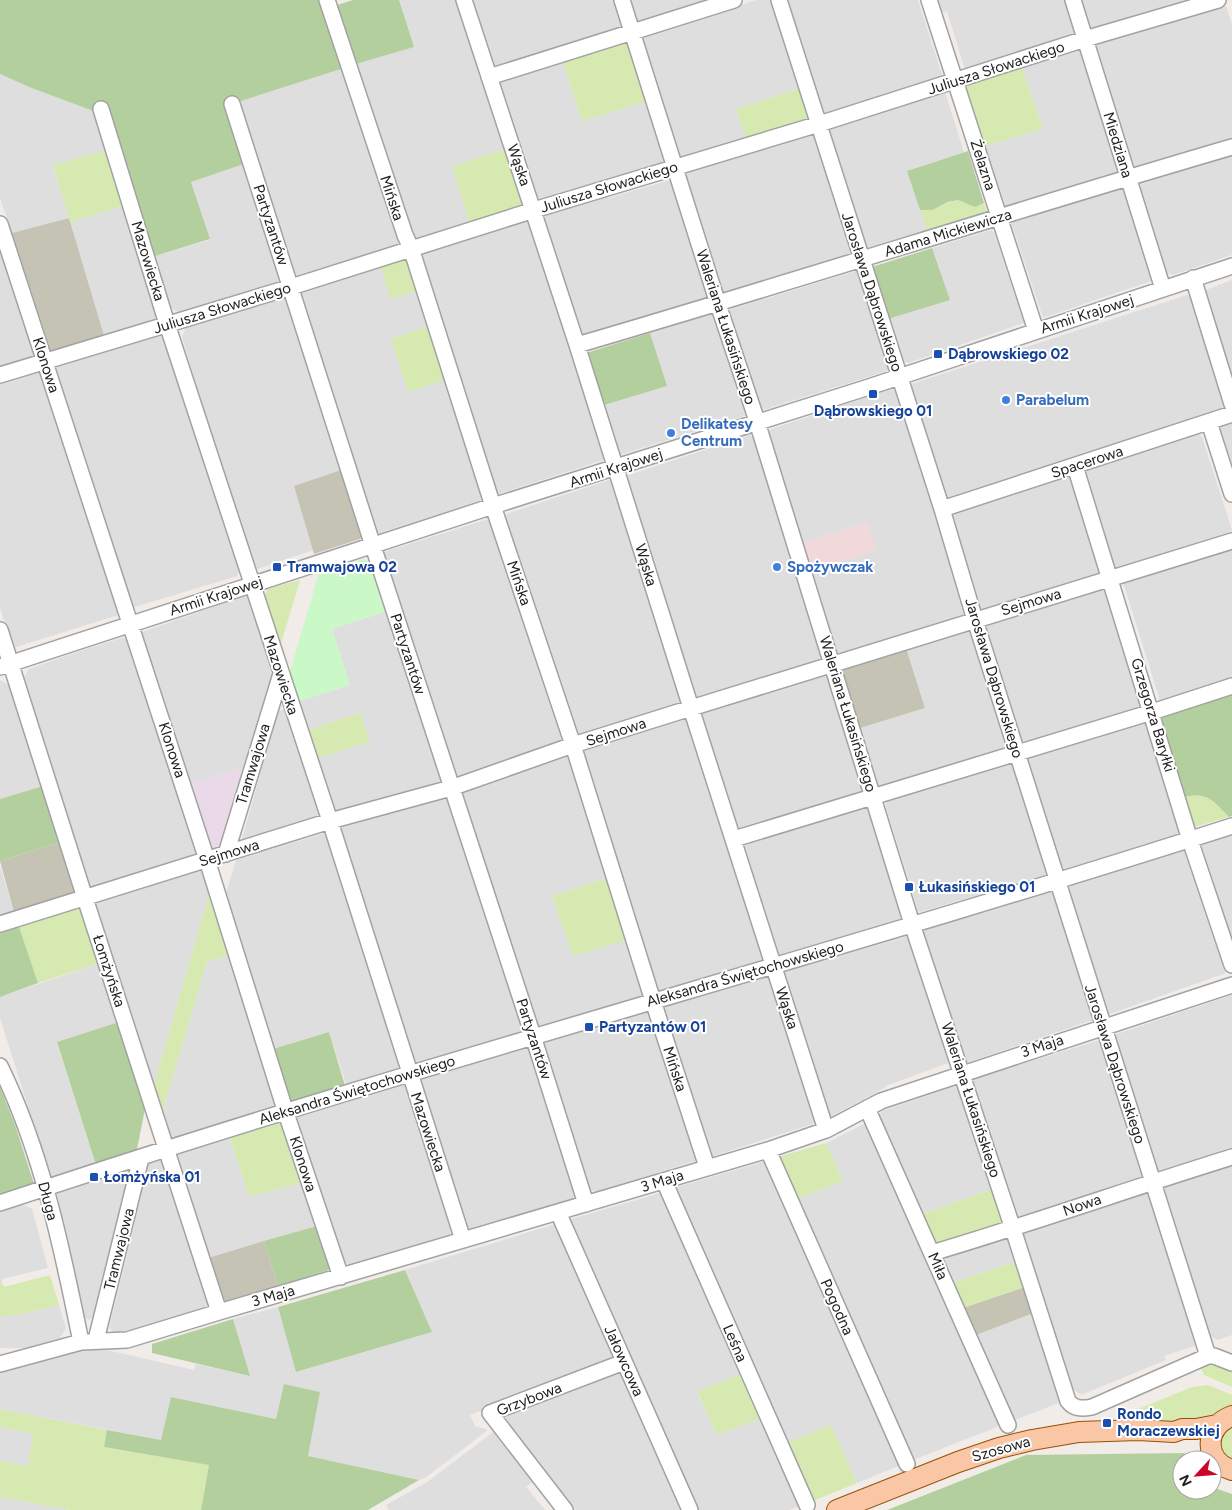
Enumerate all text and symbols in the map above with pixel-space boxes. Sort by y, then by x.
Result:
street label: Juliusza Słowackiego [925,37,1067,99]
street label: Miedziana [1100,110,1136,180]
street label: Żelazna [966,137,1000,193]
street label: Wąska [503,142,535,188]
street label: Juliusza Słowackiego [538,157,680,216]
street label: Mińska [376,173,408,223]
street label: Partyzantów [249,182,293,268]
street label: Adama Mickiewicza [882,205,1014,261]
street label: Jarosława Dąbrowskiego [838,210,906,374]
street label: Mazowiecka [127,219,169,303]
street label: Waleriana Łukasińskiego [692,247,760,407]
street label: Juliusza Słowackiego [151,278,293,337]
street label: Armii Krajowej [1038,290,1136,338]
street label: Klonowa [29,335,63,395]
place label: Dąbrowskiego 02 [948,345,1069,363]
marker: Dąbrowskiego 02 [932,348,944,360]
marker: Dąbrowskiego 01 [867,388,879,400]
place label: Parabelum [1016,391,1089,409]
marker: Parabelum [1000,394,1012,406]
place label: Dąbrowskiego 01 [814,402,932,420]
place label: Delikatesy Centrum [681,415,753,450]
marker: Delikatesy Centrum [665,427,677,439]
street label: Spacerowa [1049,442,1125,482]
street label: Armii Krajowej [567,444,665,492]
street label: Wąska [631,542,661,588]
place label: Tramwajowa 02 [287,558,397,576]
street label: Mińska [503,558,535,608]
place label: Spożywczak [787,558,873,576]
marker: Tramwajowa 02 [271,561,283,573]
marker: Spożywczak [771,561,783,573]
street label: Armii Krajowej [167,572,265,620]
street label: Sejmowa [999,584,1063,620]
street label: Jarosława Dąbrowskiego [961,596,1027,760]
street label: Partyzantów [386,611,430,697]
street label: Mazowiecka [260,633,302,717]
street label: Waleriana Łukasińskiego [816,634,880,794]
street label: Grzegorza Baryłki [1127,656,1179,774]
street label: Sejmowa [584,714,648,750]
street label: Klonowa [155,720,189,780]
street label: Tramwajowa [232,721,274,807]
street label: Sejmowa [197,835,261,871]
place label: Łukasińskiego 01 [919,878,1035,896]
marker: Łukasińskiego 01 [903,881,915,893]
street label: Łomżyńska [89,933,129,1009]
street label: Aleksandra Świętochowskiego [644,937,846,1011]
street label: Jarosława Dąbrowskiego [1081,982,1149,1146]
street label: Wąska [772,985,802,1031]
street label: Partyzantów [512,996,556,1082]
place label: Partyzantów 01 [599,1018,706,1036]
street label: Waleriana Łukasińskiego [937,1020,1005,1180]
marker: Partyzantów 01 [583,1021,595,1033]
street label: 3 Maja [1018,1031,1066,1061]
street label: Mińska [659,1044,691,1094]
street label: Aleksandra Świętochowskiego [257,1051,458,1128]
street label: Mazowiecka [407,1090,449,1174]
street label: Klonowa [286,1134,320,1194]
street label: 3 Maja [638,1166,686,1196]
place label: Łomżyńska 01 [104,1168,200,1186]
marker: Łomżyńska 01 [88,1171,100,1183]
street label: Długa [34,1180,62,1222]
street label: Nowa [1060,1190,1104,1220]
street label: Tramwajowa [100,1206,138,1292]
street label: Miła [924,1250,952,1282]
street label: Pogodna [817,1276,857,1338]
street label: 3 Maja [249,1281,297,1311]
street label: Leśna [719,1321,751,1365]
street label: Jałowcowa [600,1323,648,1399]
street label: Grzybowa [494,1378,564,1420]
place label: Rondo Moraczewskiej [1117,1405,1220,1440]
marker: Rondo Moraczewskiej [1101,1417,1113,1429]
street label: Szosowa [970,1432,1032,1466]
north arrow [1172,1450,1222,1500]
text: N [1176,1472,1196,1489]

